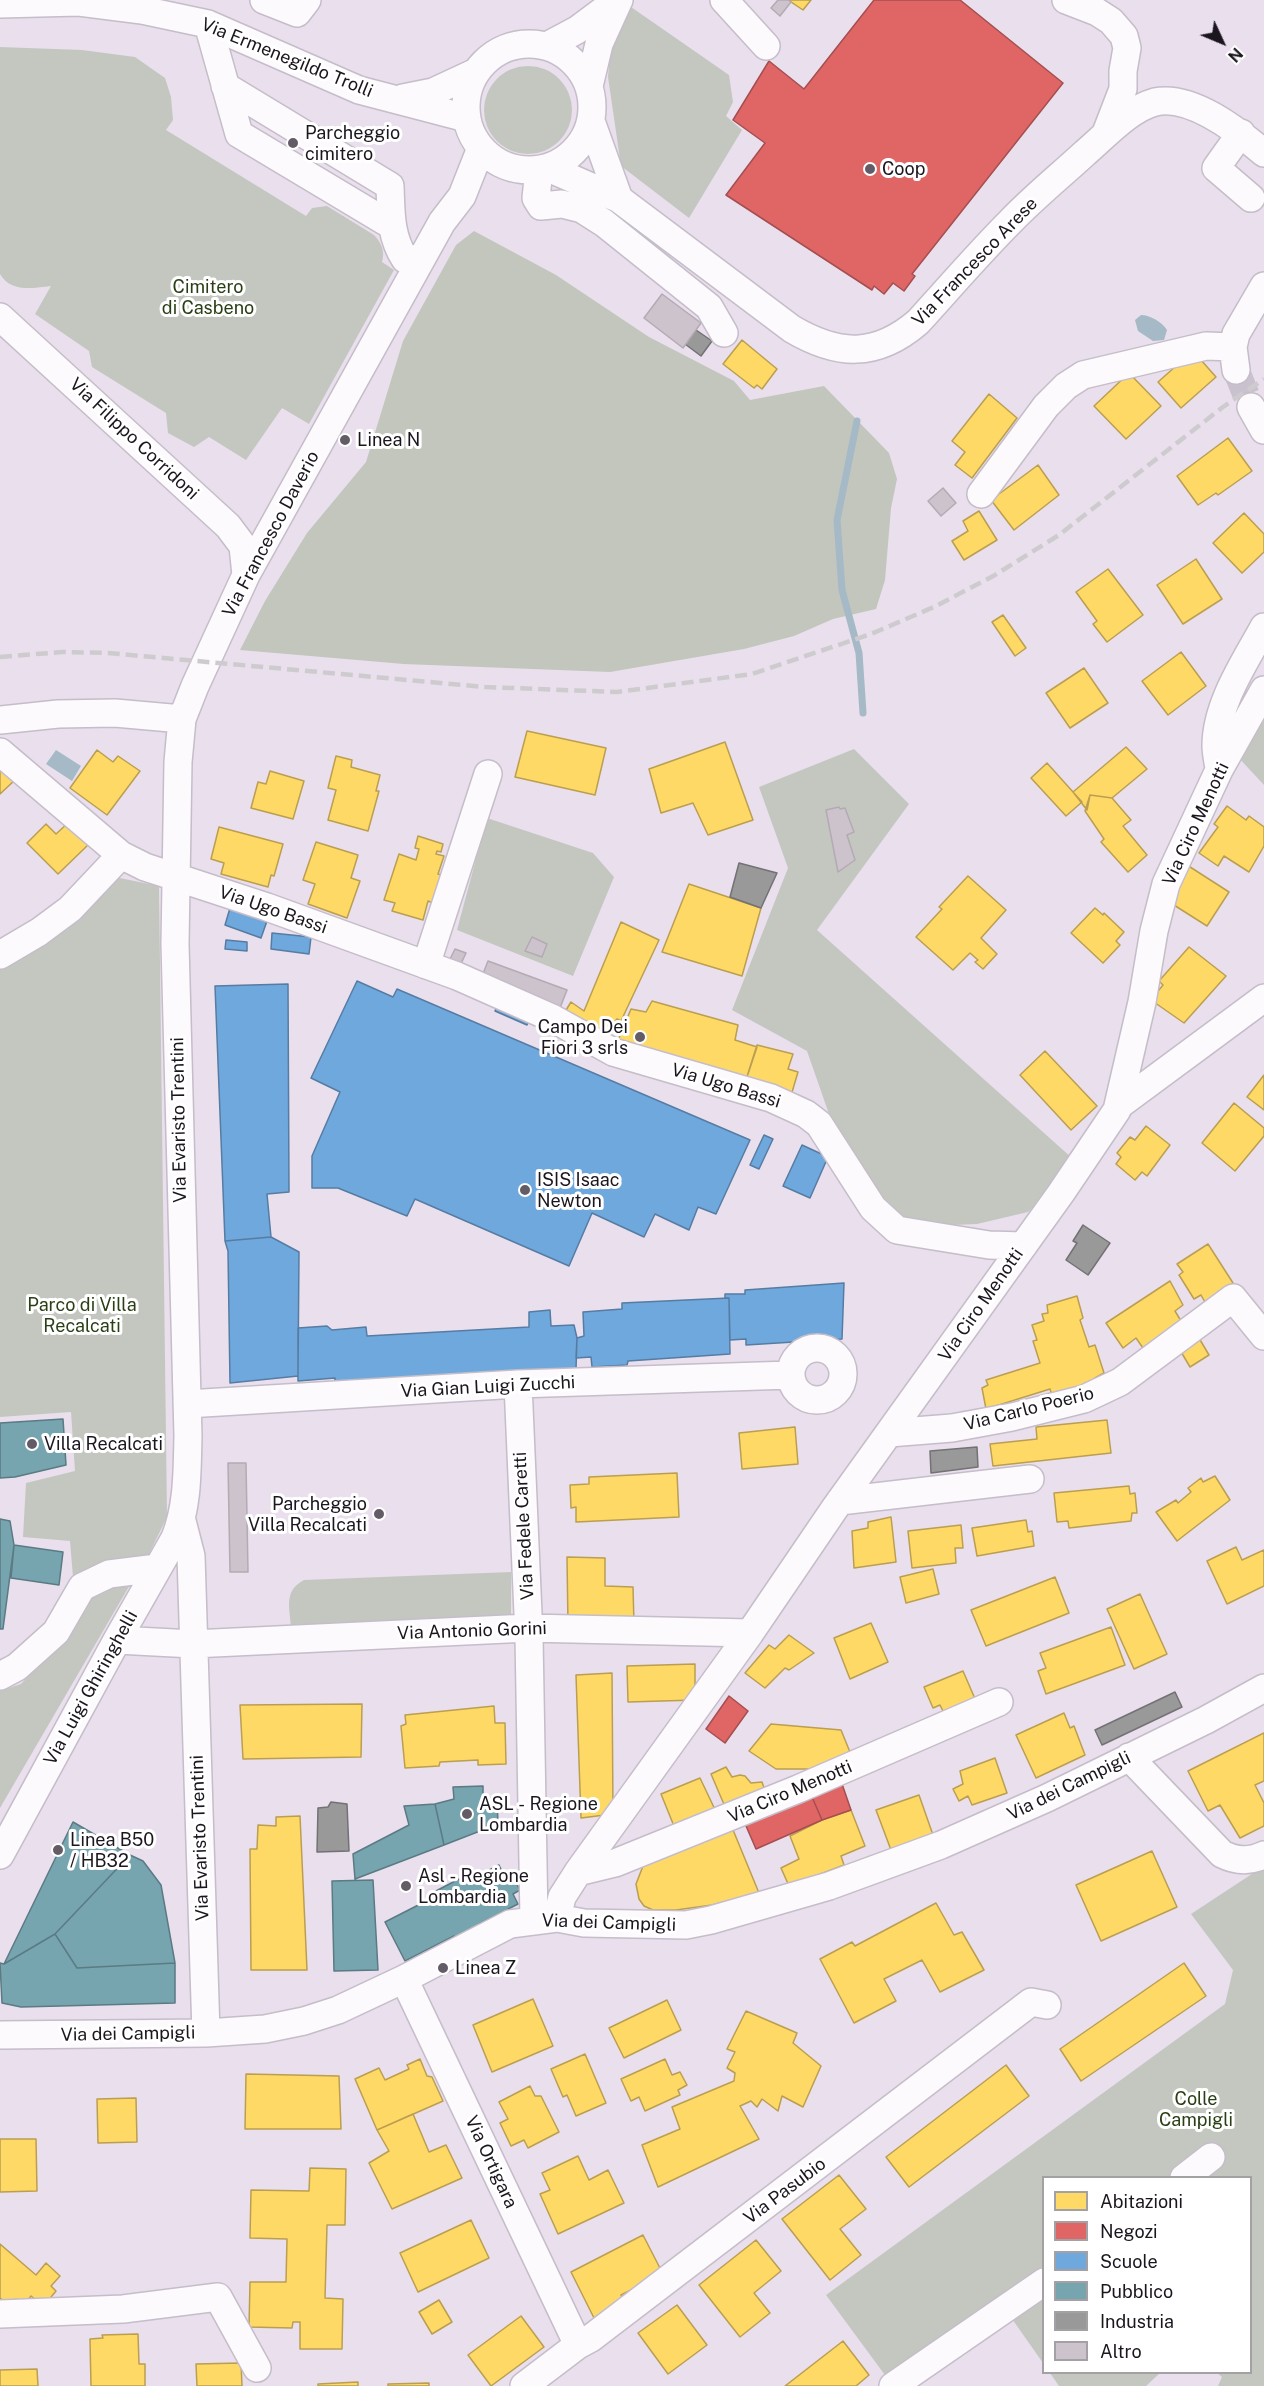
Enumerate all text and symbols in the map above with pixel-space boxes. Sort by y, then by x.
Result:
north arrow [1192,12,1252,72]
street label: Via Ermenegildo Trolli [198,14,376,102]
text: N [1224,44,1246,66]
place label: Parcheggio cimitero [305,122,400,164]
marker: Parcheggio cimitero [286,136,300,150]
place label: Coop [882,158,925,180]
marker: Coop [863,162,877,176]
street label: Via Francesco Arese [908,193,1042,331]
park label: Cimitero di Casbeno [162,276,254,318]
street label: Via Filippo Corridoni [65,374,203,504]
place label: Linea N [357,429,420,451]
marker: Linea N [338,433,352,447]
street label: Via Francesco Daverio [218,447,324,621]
street label: Via Ciro Menotti [1158,759,1234,889]
street label: Via Ugo Bassi [216,881,330,939]
place label: Campo Dei Fiori 3 srls [538,1016,628,1058]
marker: Campo Dei Fiori 3 srls [633,1030,647,1044]
street label: Via Evaristo Trentini [167,1037,191,1203]
street label: Via Ugo Bassi [669,1059,783,1113]
place label: ISIS Isaac Newton [537,1169,620,1212]
marker: ISIS Isaac Newton [518,1183,532,1197]
street label: Via Ciro Menotti [934,1244,1028,1366]
park label: Parco di Villa Recalcati [27,1294,137,1336]
street label: Via Gian Luigi Zucchi [400,1372,576,1402]
street label: Via Carlo Poerio [962,1382,1096,1436]
place label: Villa Recalcati [44,1433,163,1455]
marker: Villa Recalcati [25,1437,39,1451]
street label: Via Fedele Caretti [509,1451,539,1601]
place label: Parcheggio Villa Recalcati [248,1493,367,1536]
marker: Parcheggio Villa Recalcati [372,1507,386,1521]
street label: Via Luigi Ghiringhelli [40,1607,142,1769]
street label: Via Antonio Gorini [397,1618,547,1644]
street label: Via dei Campigli [1004,1747,1134,1825]
street label: Via Evaristo Trentini [186,1755,214,1921]
street label: Via Ciro Menotti [725,1756,855,1828]
place label: ASL - Regione Lombardia [479,1793,598,1836]
marker: ASL - Regione Lombardia [460,1807,474,1821]
place label: Linea B50 / HB32 [70,1829,154,1872]
marker: Linea B50 / HB32 [51,1843,65,1857]
place label: Asl - Regione Lombardia [418,1865,529,1908]
marker: Asl - Regione Lombardia [399,1879,413,1893]
street label: Via dei Campigli [541,1910,677,1936]
place label: Linea Z [455,1957,516,1979]
marker: Linea Z [436,1961,450,1975]
street label: Via dei Campigli [61,2022,195,2046]
park label: Colle Campigli [1159,2088,1233,2130]
street label: Via Ortigara [460,2112,522,2212]
street label: Via Pasubio [740,2153,830,2229]
legend [1042,2176,1252,2374]
text: Abitazioni [1100,2191,1183,2212]
text: Negozi [1100,2221,1158,2242]
text: Scuole [1100,2251,1158,2272]
text: Pubblico [1100,2281,1173,2302]
text: Industria [1100,2311,1174,2332]
text: Altro [1100,2341,1142,2362]

